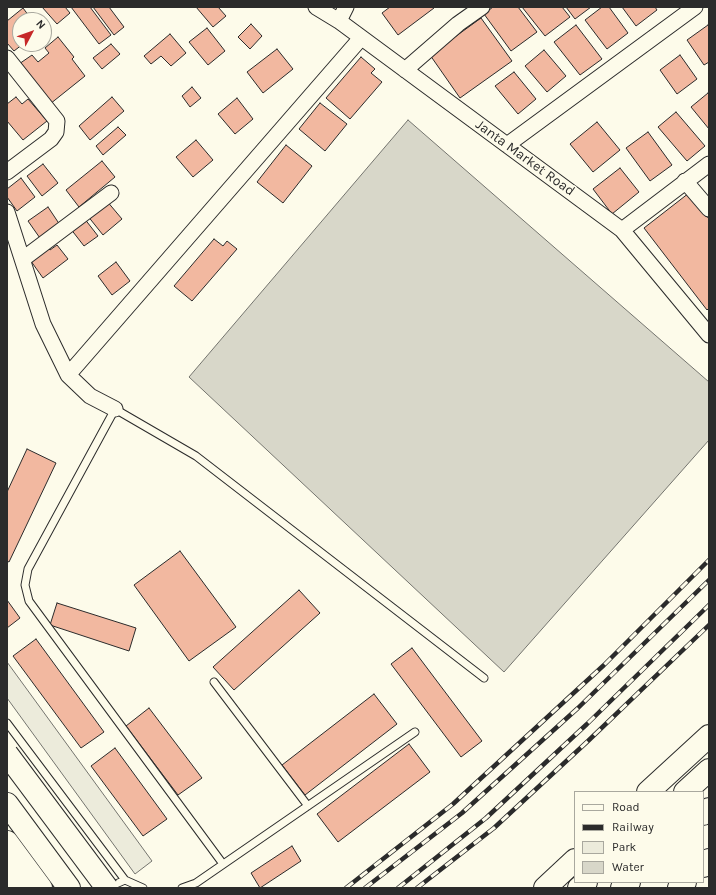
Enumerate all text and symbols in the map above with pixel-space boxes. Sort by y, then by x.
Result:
north arrow [12,12,52,52]
text: N [33,17,48,32]
street label: Janta Market Road [472,116,578,200]
legend [574,791,704,883]
text: Road [612,800,640,814]
text: Railway [612,820,654,834]
text: Park [612,840,636,854]
text: Water [612,860,644,874]

